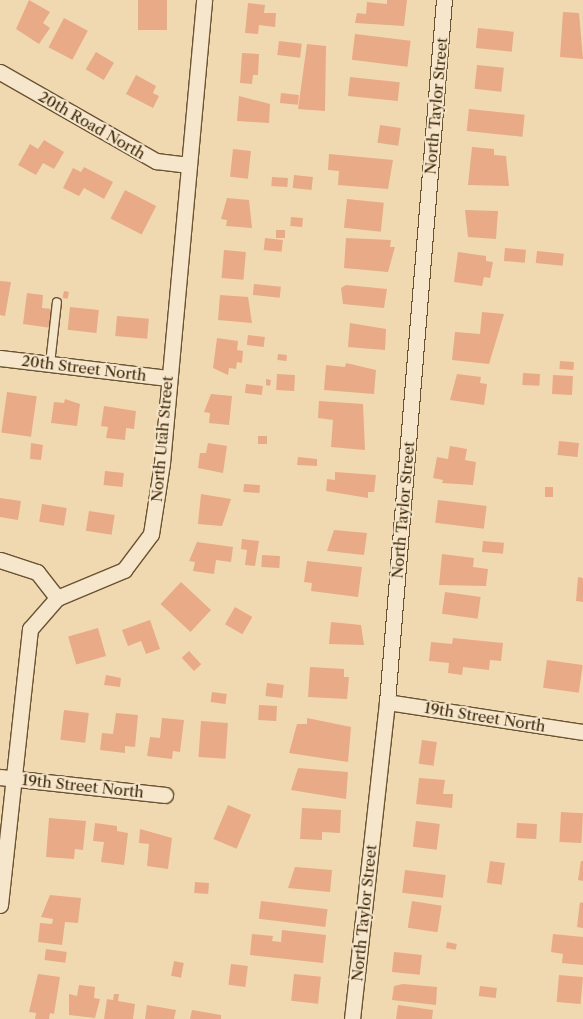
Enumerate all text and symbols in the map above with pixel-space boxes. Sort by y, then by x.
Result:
street label: North Taylor Street [421,36,451,176]
street label: 20th Road North [35,87,149,163]
street label: 20th Street North [21,351,147,385]
street label: North Utah Street [148,375,176,503]
street label: North Taylor Street [388,440,418,580]
street label: 19th Street North [423,699,547,735]
street label: 19th Street North [21,771,145,801]
street label: North Taylor Street [348,843,380,983]

